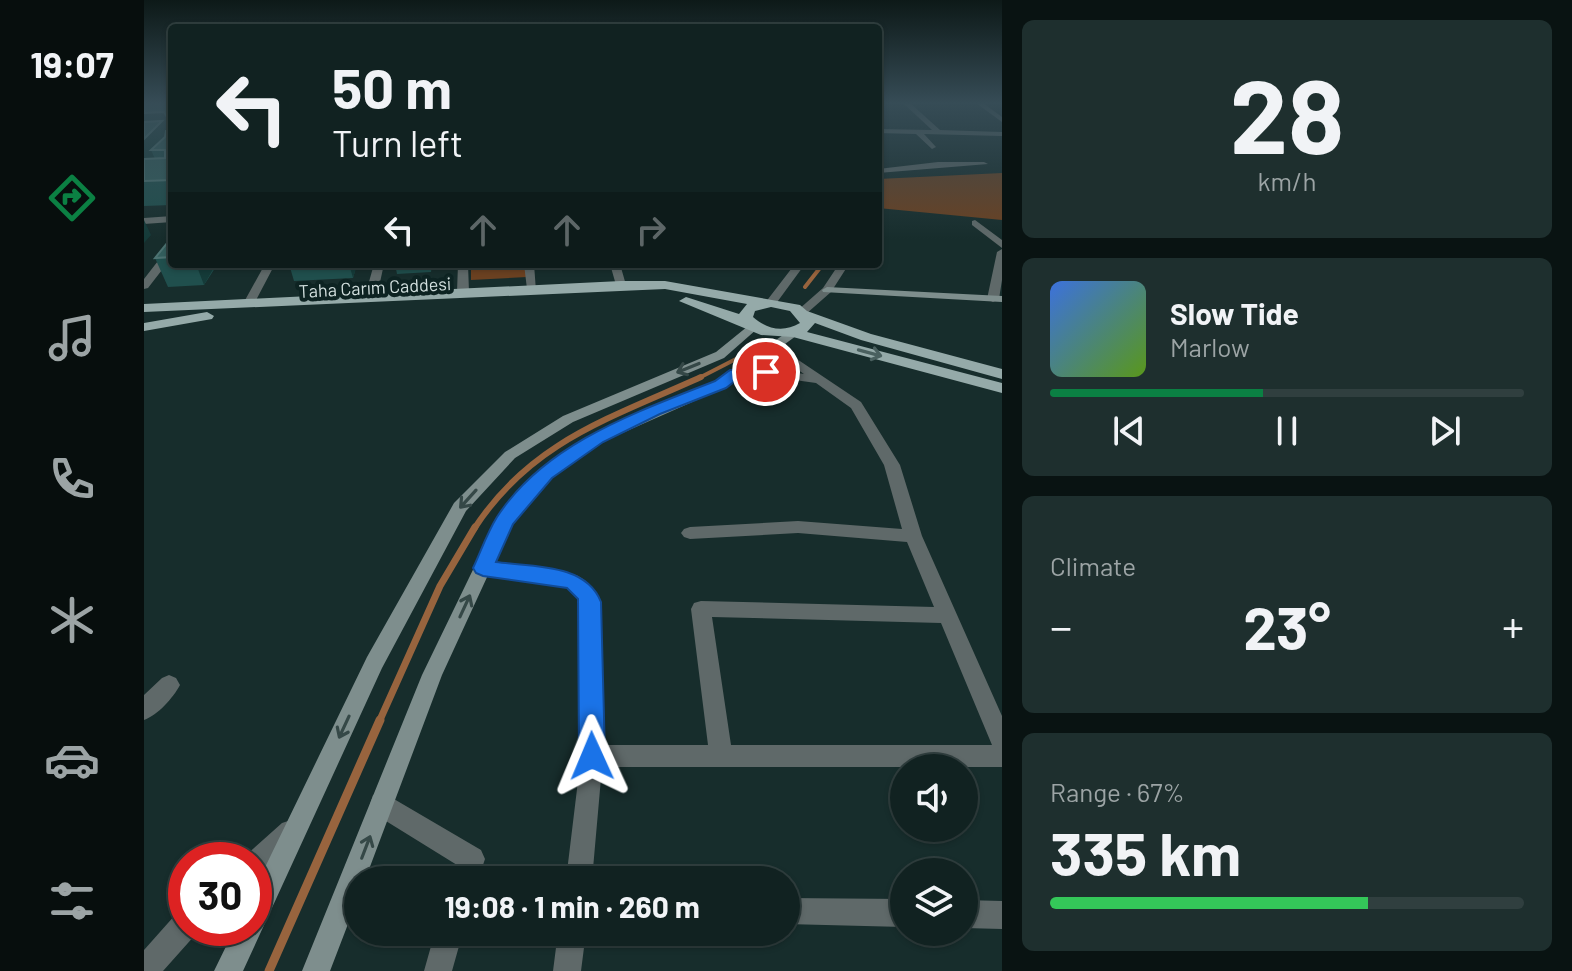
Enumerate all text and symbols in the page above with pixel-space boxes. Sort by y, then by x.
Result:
text: 19:07 [30,42,114,85]
text: 28 [1230,50,1344,175]
text: 50 m [332,53,452,120]
icon: left [200,56,304,160]
text: Turn left [332,121,463,164]
text: km/h [1258,165,1316,196]
icon: directions [44,170,100,226]
icon: left [377,208,421,252]
icon: ahead [461,208,505,252]
icon: ahead [545,208,589,252]
icon: right [629,208,673,252]
street label: Taha Carım Caddesi [298,272,452,302]
text: Slow Tide [1170,295,1299,331]
icon: music [44,310,100,366]
text: Marlow [1170,331,1250,362]
pin [732,338,800,406]
one-way arrow [857,346,883,361]
icon: arrive [744,350,788,394]
one-way arrow [676,362,701,376]
icon: previous [1107,409,1151,453]
icon: pause [1265,409,1309,453]
icon: next [1423,409,1467,453]
icon: phone [44,451,100,507]
one-way arrow [460,489,478,509]
text: Climate [1050,550,1136,581]
text: 23° [1243,590,1331,662]
icon: climate [44,592,100,648]
one-way arrow [458,595,473,619]
text: − [1050,599,1072,652]
text: + [1502,599,1524,652]
one-way arrow [336,714,351,739]
position arrow [550,714,634,798]
icon: car [44,732,100,788]
map controls [890,754,978,946]
button: sound [890,754,978,842]
text: Range · 67% [1050,776,1185,807]
text: 335 km [1050,816,1241,888]
one-way arrow [360,835,374,860]
speed limit sign: 30 [168,842,272,946]
button: layers [890,858,978,946]
icon: filters [44,873,100,929]
text: 19:08 · 1 min · 260 m [444,888,700,924]

